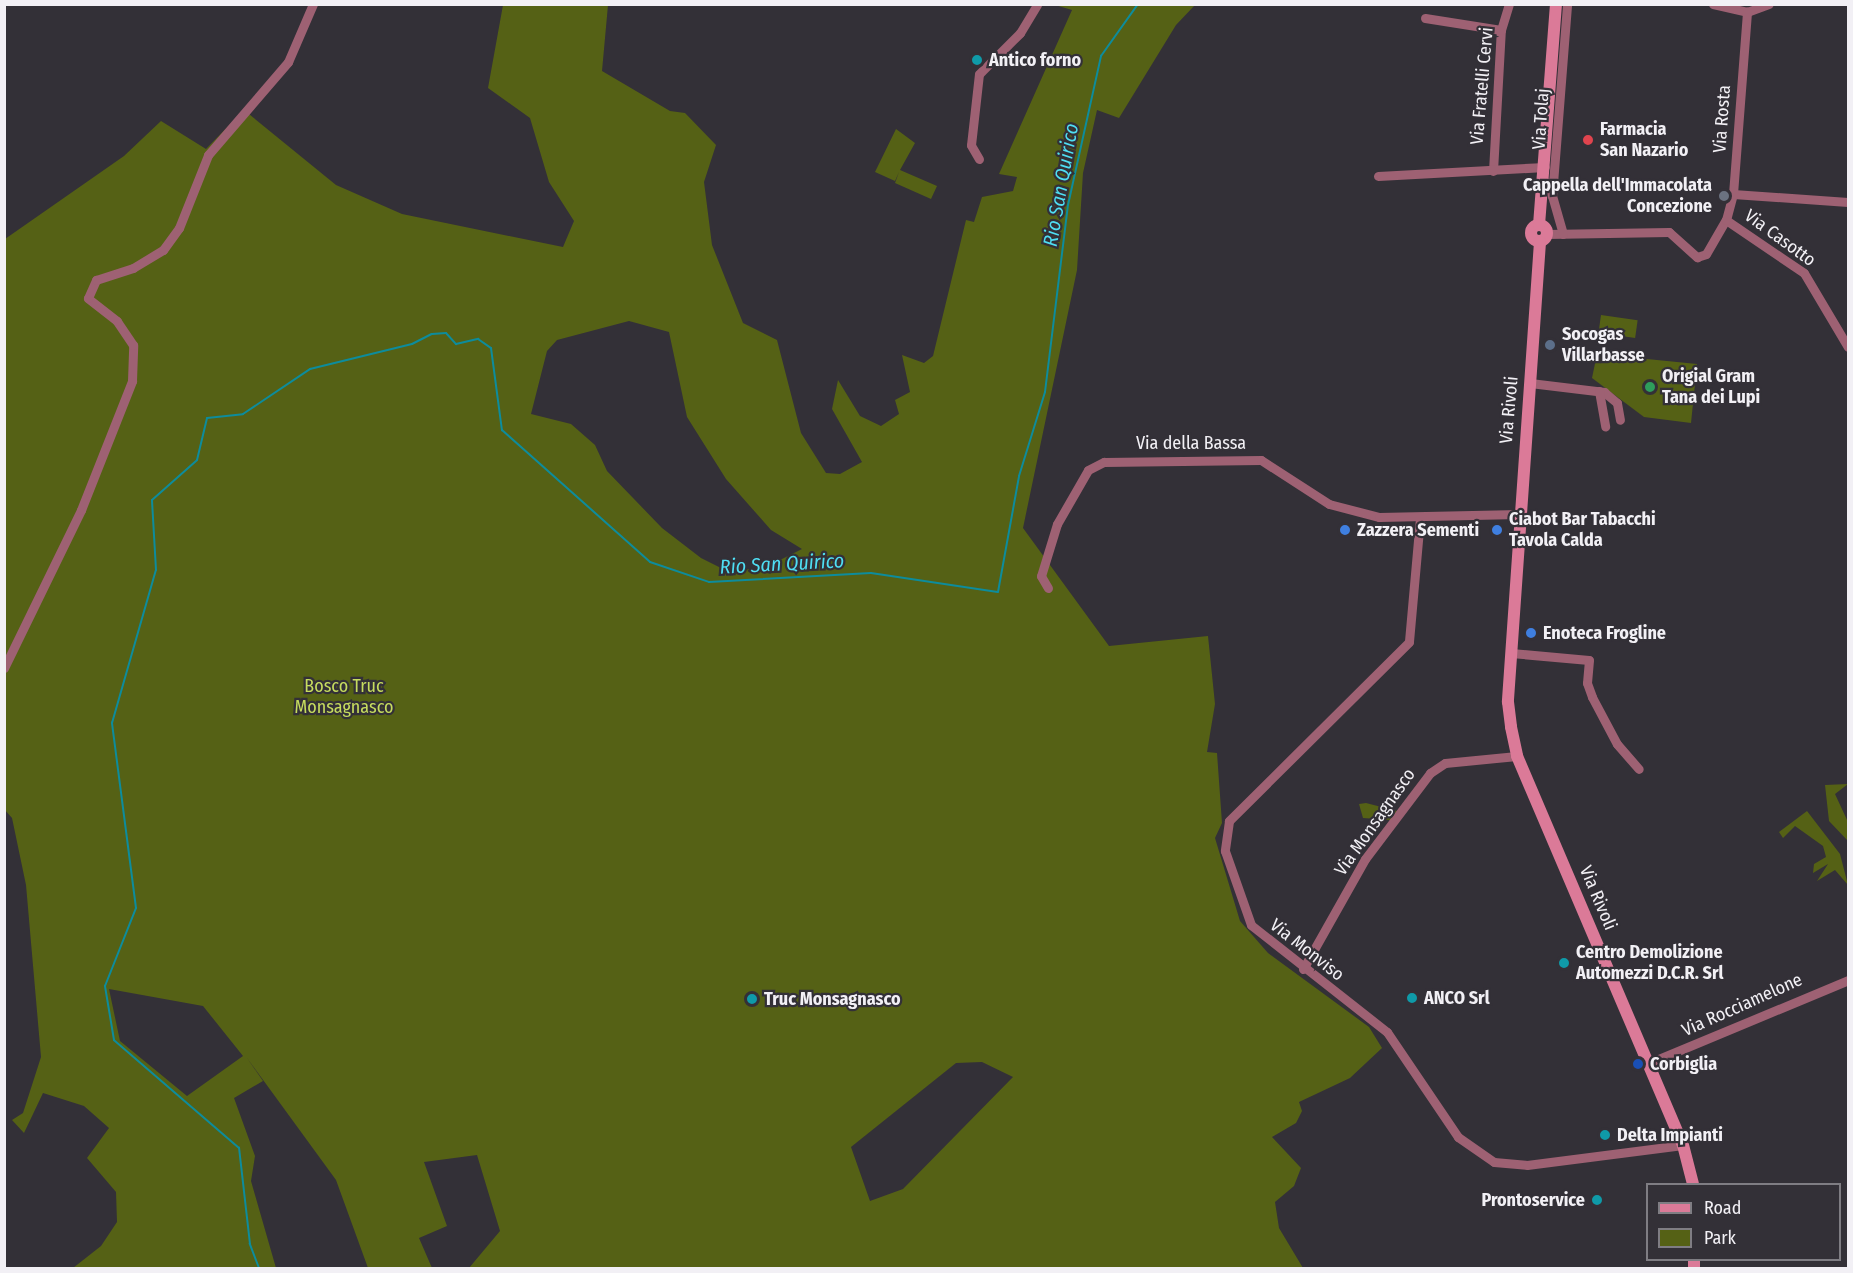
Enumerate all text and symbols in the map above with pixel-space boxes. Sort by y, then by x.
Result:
street label: Via Fratelli Cervi [1466,26,1498,146]
place label: Antico forno [989,49,1081,71]
marker: Antico forno [970,53,984,67]
street label: Via Rosta [1709,84,1735,154]
street label: Via Tolaj [1528,88,1554,150]
place label: Farmacia San Nazario [1600,119,1688,162]
water label: Rio San Quirico [1038,122,1084,248]
marker: Farmacia San Nazario [1581,133,1595,147]
place label: Cappella dell'Immacolata Concezione [1523,175,1712,218]
marker: Cappella dell'Immacolata Concezione [1717,189,1731,203]
street label: Via Casotto [1740,205,1820,271]
place label: Socogas Villarbasse [1562,324,1645,366]
marker: Socogas Villarbasse [1543,338,1557,352]
place label: Origial Gram Tana dei Lupi [1662,366,1760,409]
street label: Via Rivoli [1495,375,1523,445]
marker: Origial Gram Tana dei Lupi [1643,380,1657,394]
street label: Via della Bassa [1136,432,1246,454]
place label: Ciabot Bar Tabacchi Tavola Calda [1509,509,1656,552]
place label: Zazzera Sementi [1357,519,1479,541]
marker: Zazzera Sementi [1338,523,1352,537]
marker: Ciabot Bar Tabacchi Tavola Calda [1490,523,1504,537]
water label: Rio San Quirico [719,549,845,579]
place label: Enoteca Frogline [1543,622,1666,644]
marker: Enoteca Frogline [1524,626,1538,640]
park label: Bosco Truc Monsagnasco [294,676,394,718]
street label: Via Monsagnasco [1330,764,1420,880]
street label: Via Rivoli [1575,863,1621,933]
street label: Via Monviso [1266,914,1348,986]
place label: Centro Demolizione Automezzi D.C.R. Srl [1576,942,1723,984]
marker: Centro Demolizione Automezzi D.C.R. Srl [1557,956,1571,970]
street label: Via Rocciamelone [1678,969,1806,1041]
place label: ANCO Srl [1424,987,1490,1009]
place label: Truc Monsagnasco [764,988,901,1010]
marker: ANCO Srl [1405,991,1419,1005]
marker: Truc Monsagnasco [745,992,759,1006]
place label: Corbiglia [1650,1053,1717,1075]
marker: Corbiglia [1631,1057,1645,1071]
place label: Delta Impianti [1617,1124,1723,1146]
marker: Delta Impianti [1598,1128,1612,1142]
legend [1646,1183,1841,1261]
place label: Prontoservice [1481,1189,1585,1211]
marker: Prontoservice [1590,1193,1604,1207]
text: Road [1704,1197,1741,1219]
text: Park [1704,1227,1736,1249]

